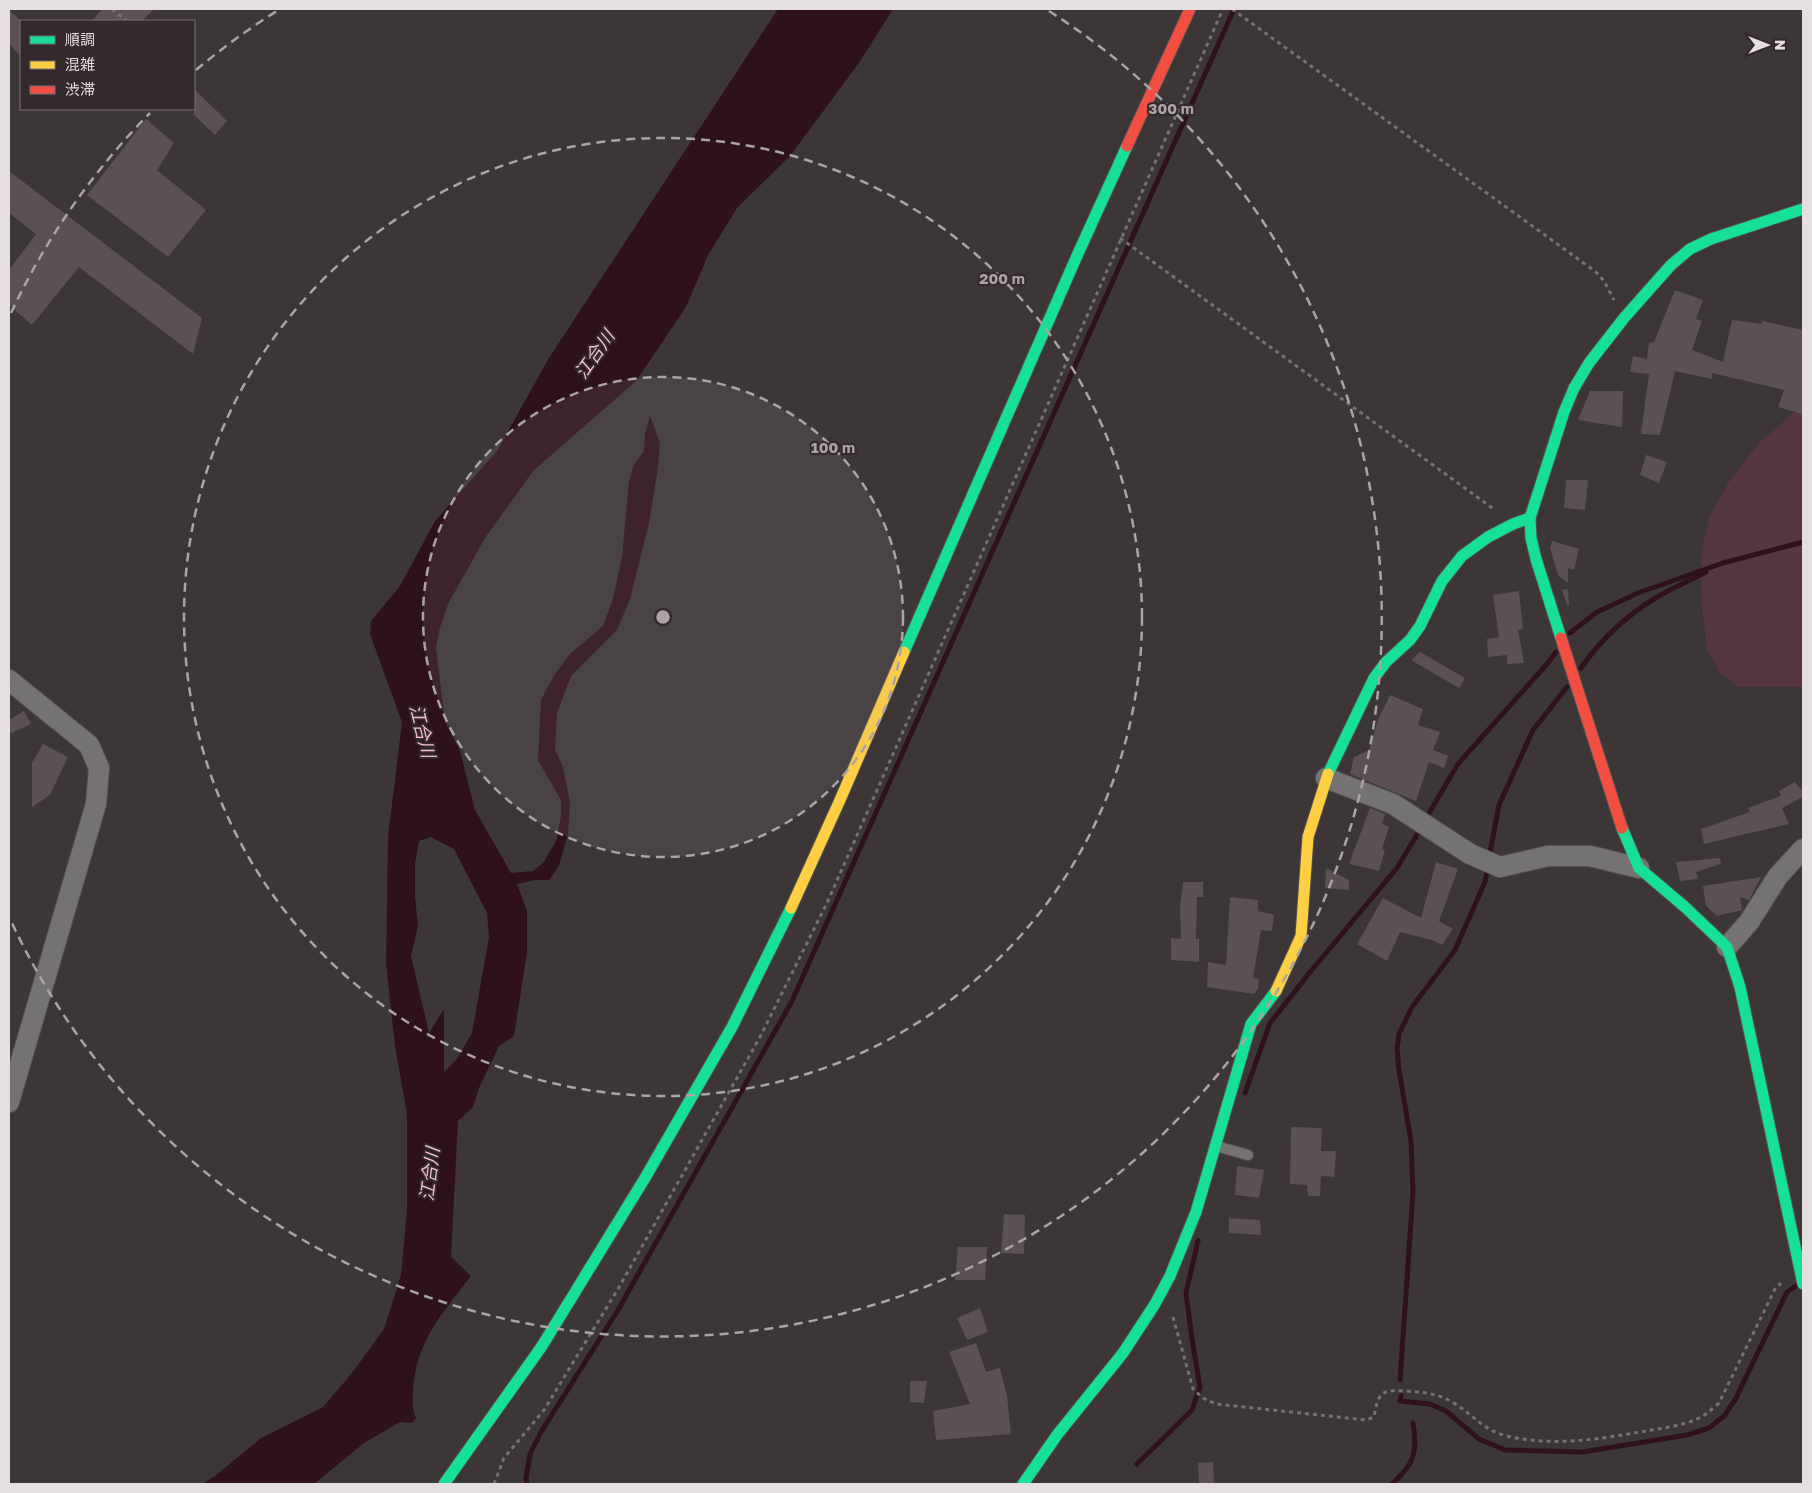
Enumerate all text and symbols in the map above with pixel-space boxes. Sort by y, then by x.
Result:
legend [20,20,195,110]
north arrow [1742,20,1792,70]
text: 順調 [65,30,95,48]
text: N [1772,40,1789,50]
text: 混雑 [65,55,95,73]
text: 渋滞 [65,80,95,98]
text: 300 m [1148,99,1194,117]
text: 200 m [979,269,1025,287]
water label: 江合川 [570,324,620,382]
text: 100 m [811,438,855,456]
centre of rings [654,608,672,626]
water label: 江合川 [406,702,441,762]
water label: 江合川 [415,1144,443,1202]

